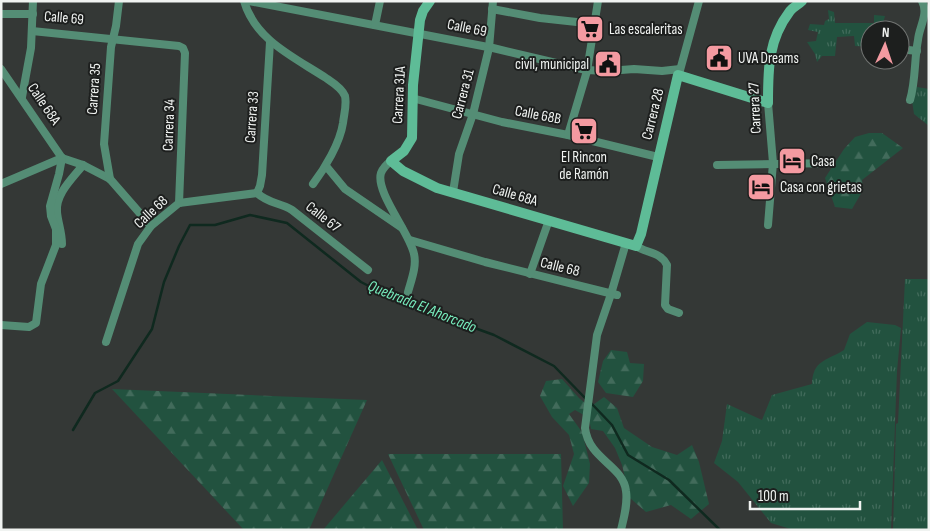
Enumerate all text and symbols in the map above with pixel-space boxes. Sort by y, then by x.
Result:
street label: Calle 69 [43,7,85,29]
supermarket icon: Las escaleritas [575,14,605,44]
street label: Calle 69 [446,15,488,41]
place label: Las escaleritas [609,20,683,39]
north arrow [860,20,910,70]
text: N [881,24,890,41]
public building icon: UVA Dreams [704,43,734,73]
public building icon: civil, municipal [593,49,623,79]
place label: UVA Dreams [738,49,799,68]
place label: civil, municipal [515,55,589,74]
street label: Carrera 35 [83,63,105,115]
street label: Carrera 31A [388,65,410,124]
street label: Carrera 31 [447,66,479,121]
street label: Calle 68A [23,79,65,129]
street label: Carrera 27 [744,82,766,134]
street label: Carrera 28 [637,86,669,142]
street label: Carrera 33 [241,90,263,144]
street label: Carrera 34 [159,99,179,151]
street label: Calle 68B [513,101,563,129]
supermarket icon: El Rincon de Ramón [569,116,599,146]
hotel icon: Casa [777,146,807,176]
place label: El Rincon de Ramón [559,148,609,184]
place label: Casa [811,152,835,171]
hotel icon: Casa con grietas [746,172,776,202]
place label: Casa con grietas [780,178,862,197]
street label: Calle 68A [490,179,540,211]
street label: Calle 68 [130,191,172,233]
street label: Calle 67 [302,197,344,237]
street label: Calle 68 [538,253,582,281]
water label: Quebrada El Ahorcado [365,277,479,338]
scale bar [750,478,860,510]
text: 100 m [758,487,789,506]

